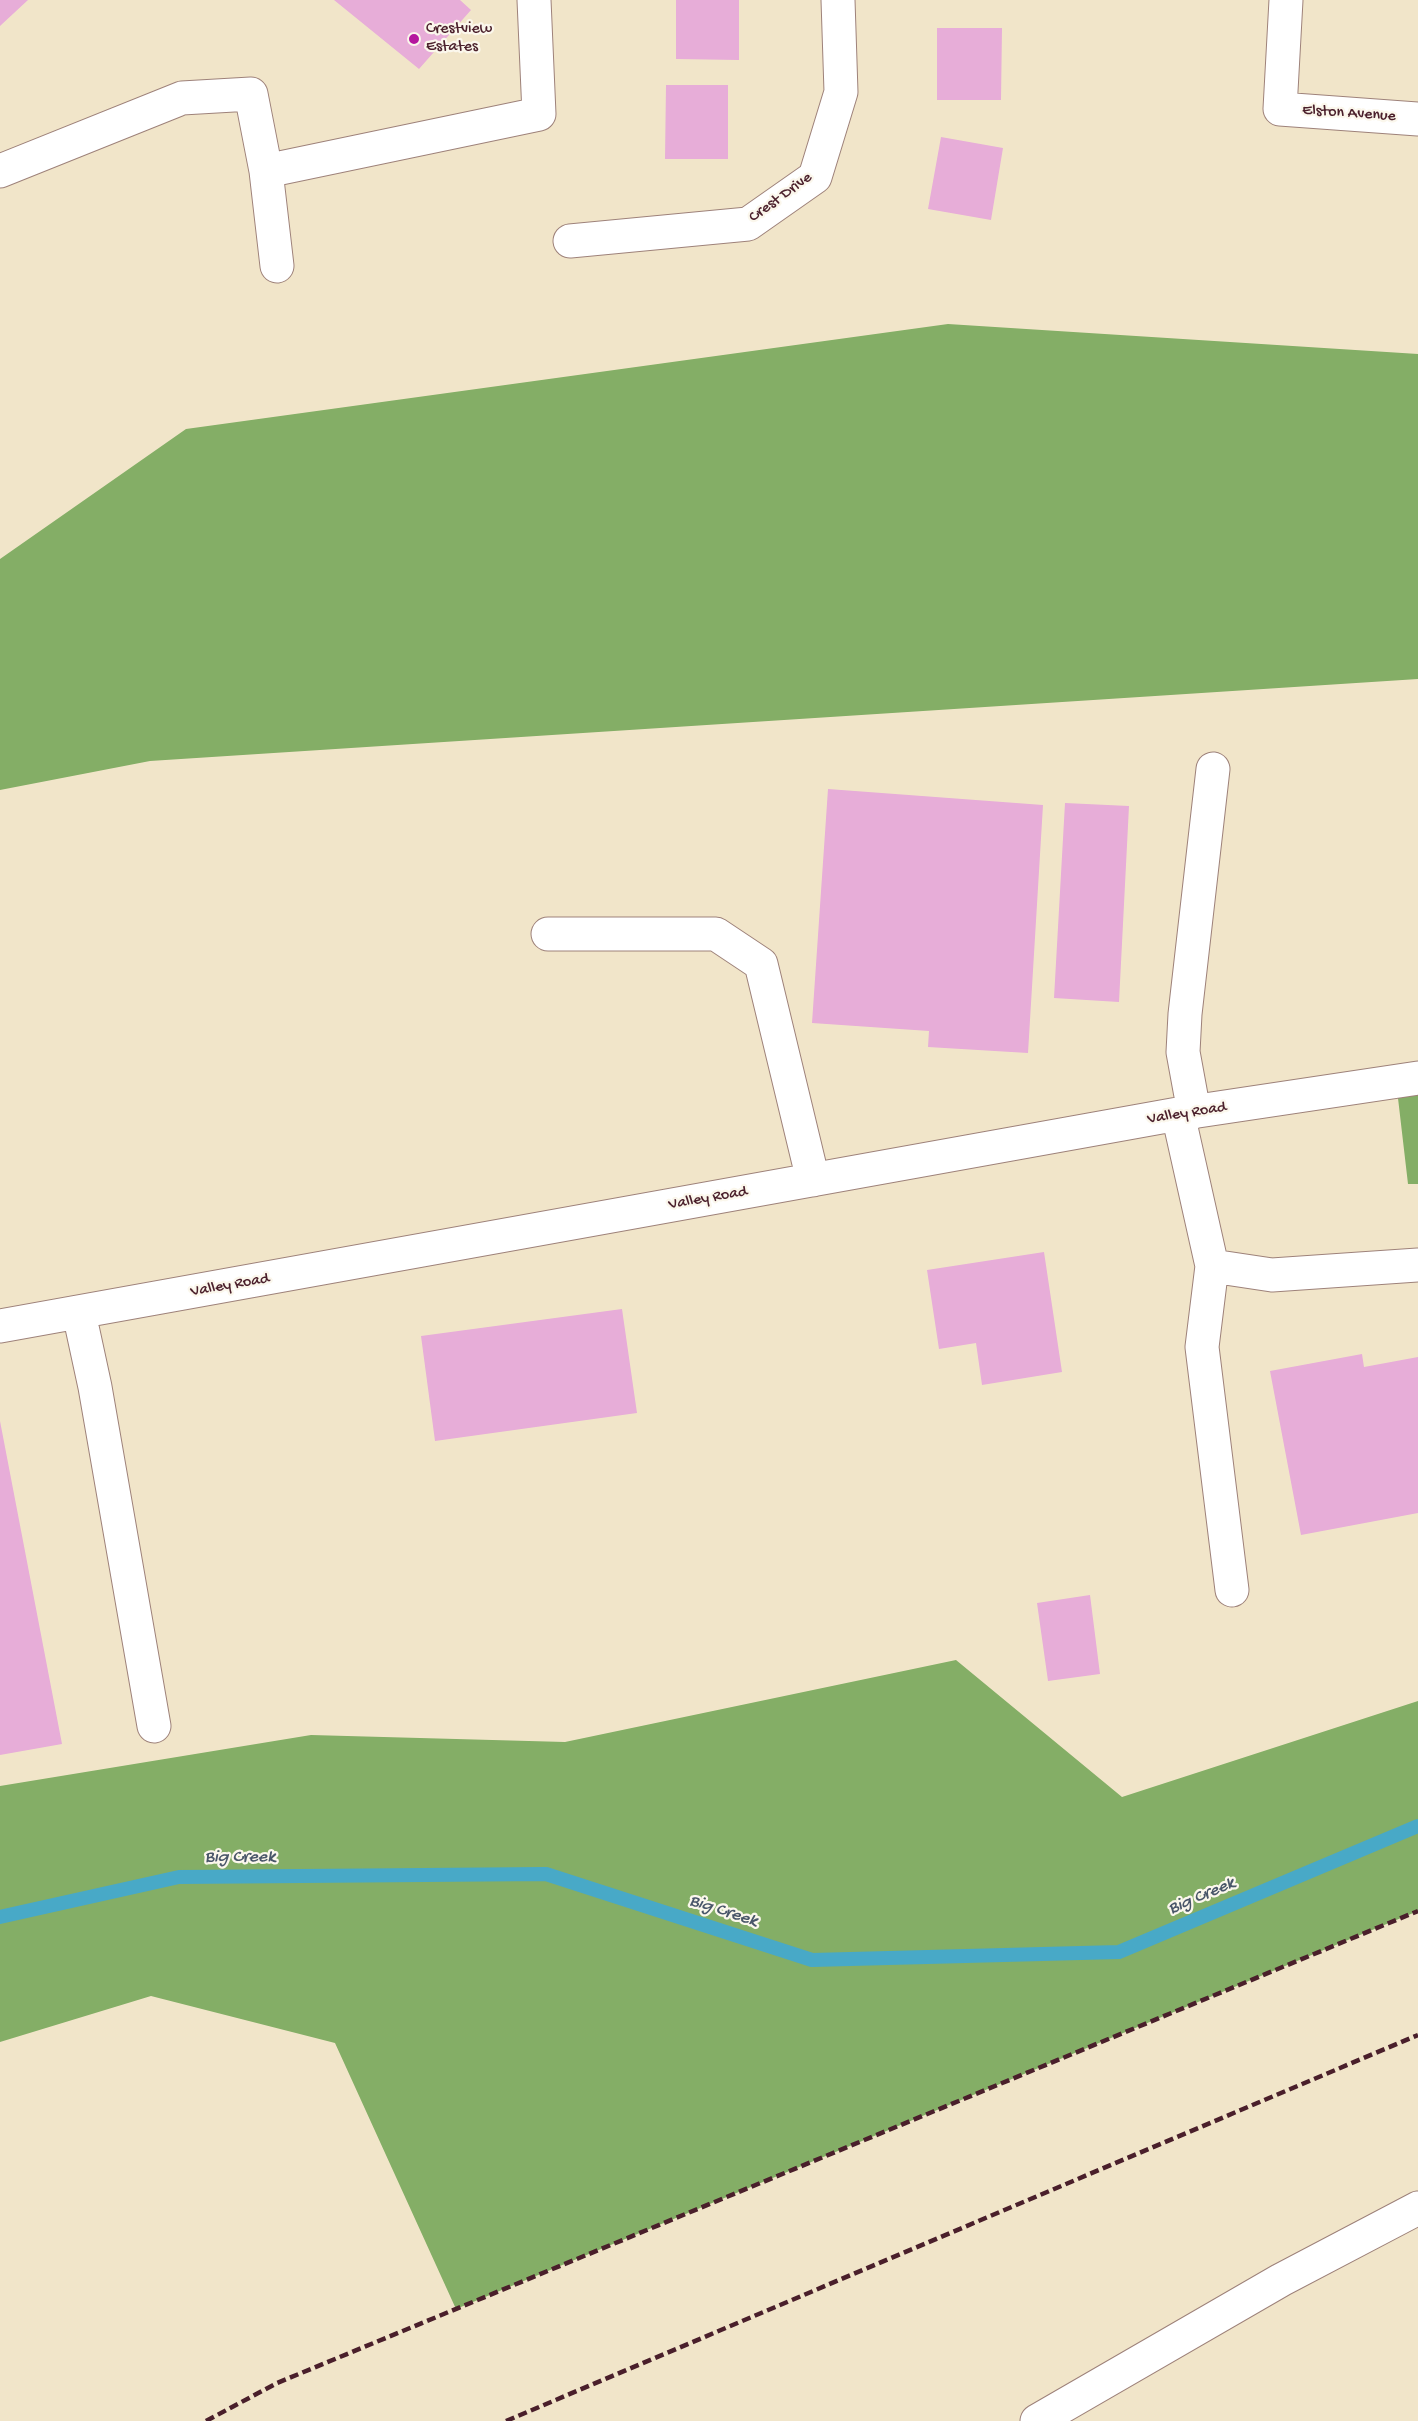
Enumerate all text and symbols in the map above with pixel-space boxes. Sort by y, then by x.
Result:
place label: Crestview Estates [426,20,492,58]
marker: Crestview Estates [407,32,421,46]
street label: Elston Avenue [1302,101,1396,127]
street label: Crest Drive [746,169,816,227]
street label: Valley Road [1146,1098,1228,1130]
street label: Valley Road [667,1183,749,1215]
street label: Valley Road [189,1270,271,1302]
water label: Big Creek [205,1847,275,1869]
water label: Big Creek [1165,1873,1239,1921]
water label: Big Creek [686,1891,760,1933]

